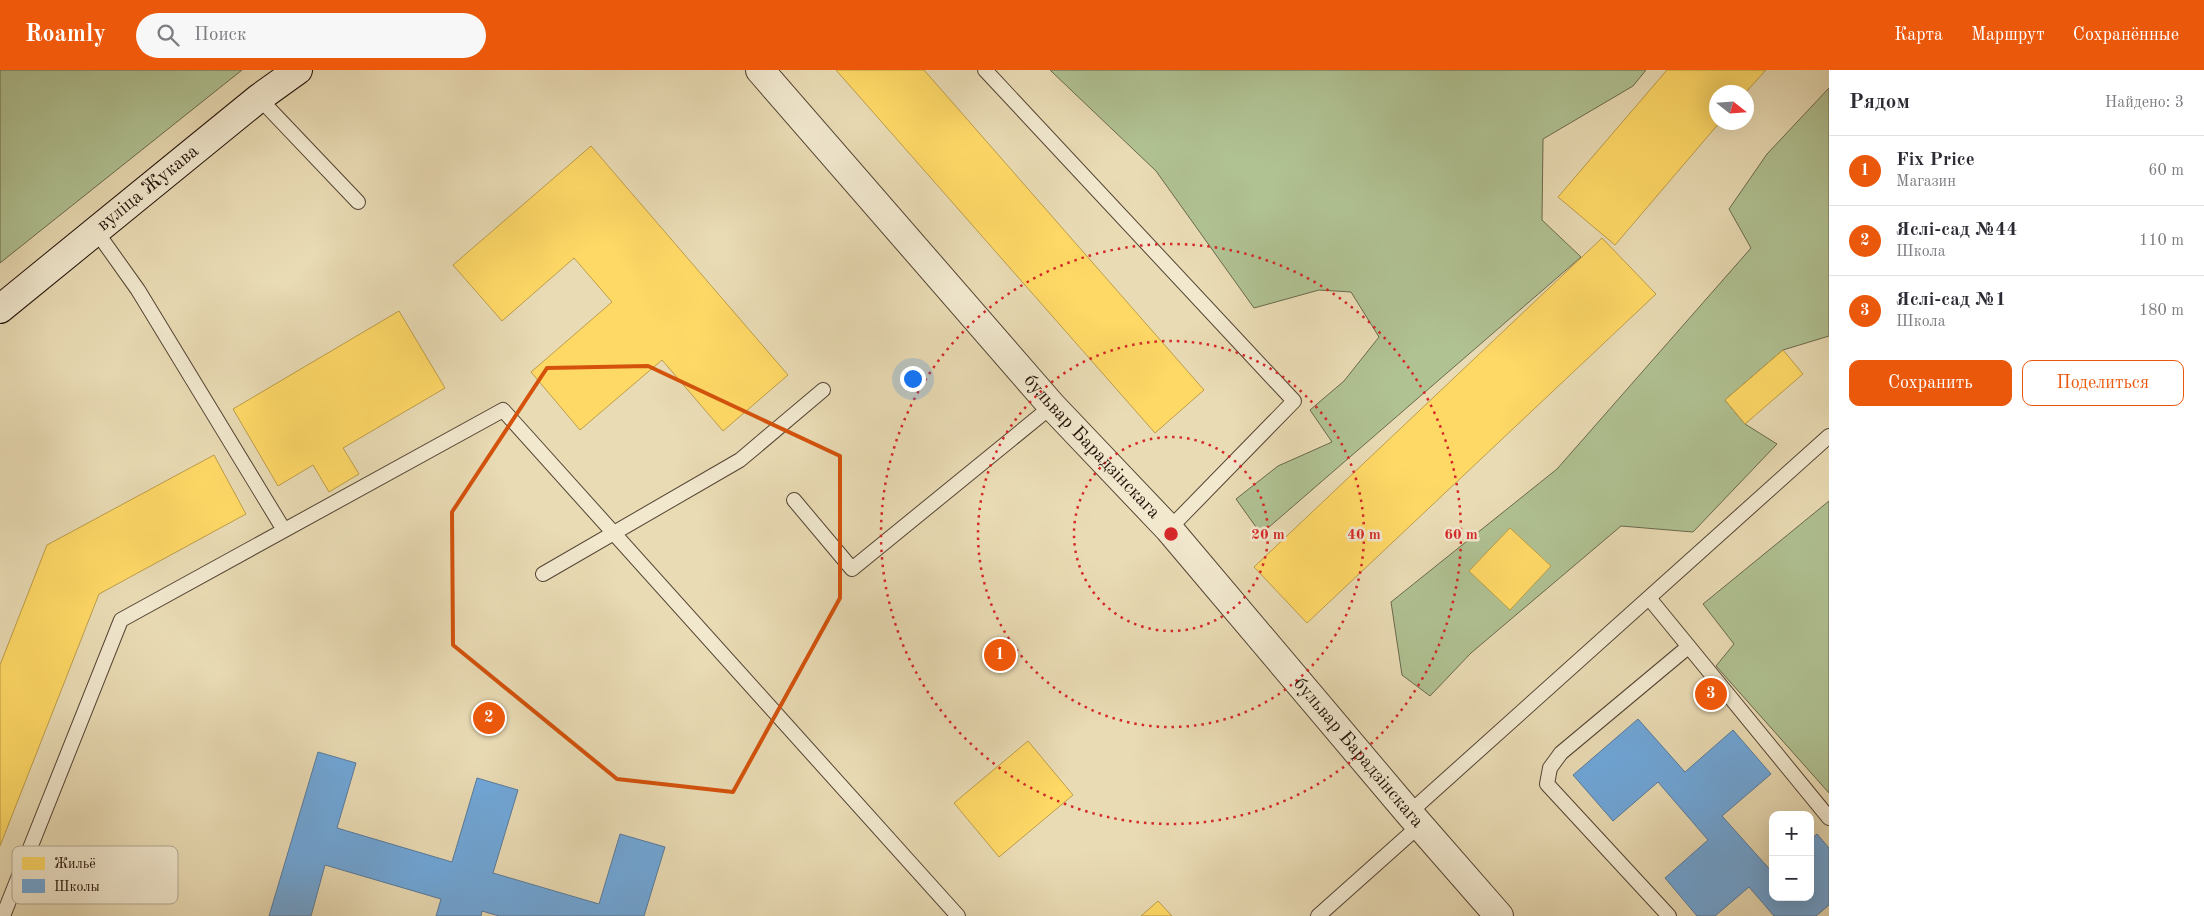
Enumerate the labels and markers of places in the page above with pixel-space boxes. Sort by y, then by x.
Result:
centre of rings [1162,525,1180,543]
pin: 1 [984,636,1016,674]
pin: 3 [1695,675,1727,713]
pin: 2 [473,699,505,737]

